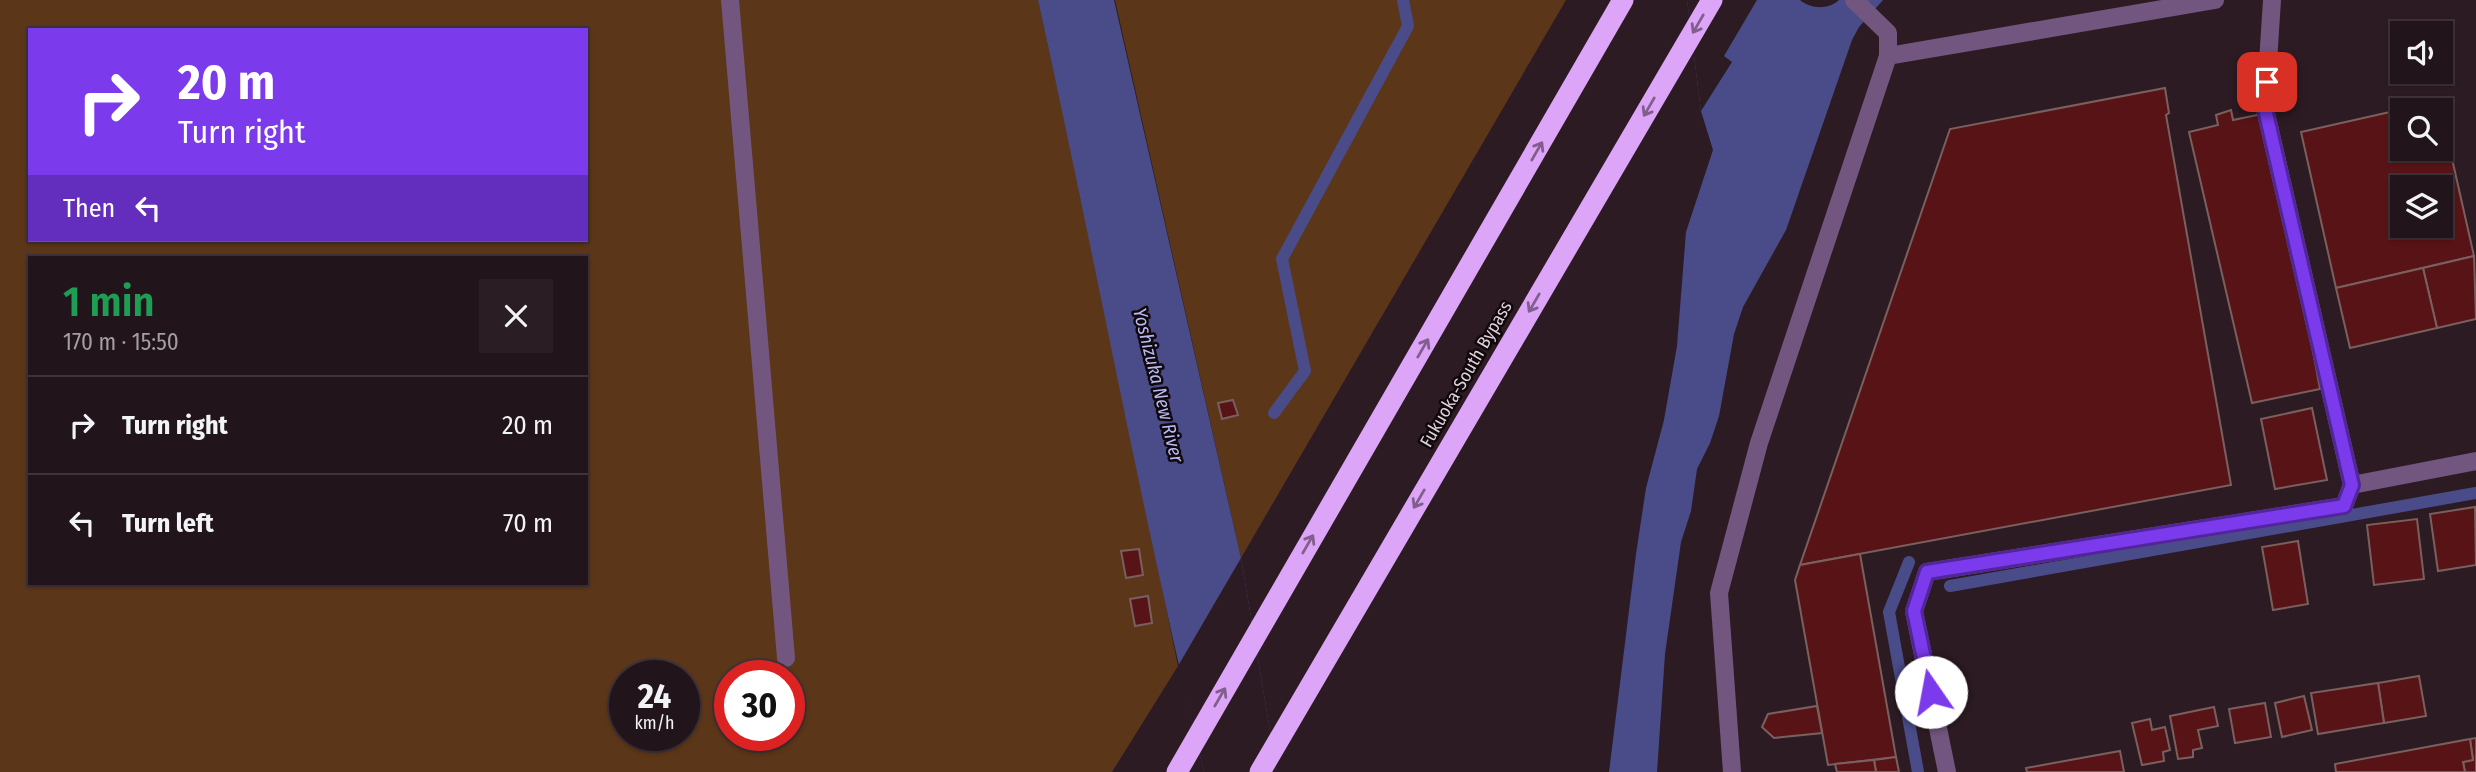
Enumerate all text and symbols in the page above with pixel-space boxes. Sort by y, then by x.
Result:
one-way arrow [1691,14,1705,34]
map controls [2390,21,2453,238]
button: sound [2390,21,2453,84]
pin [2237,52,2297,112]
text: 20 m [178,53,275,112]
icon: right [63,56,154,147]
icon: arrive [2248,63,2286,101]
one-way arrow [1642,97,1656,117]
button: search [2390,98,2453,161]
text: Turn right [178,113,305,151]
one-way arrow [1531,141,1544,162]
button: layers [2390,175,2453,238]
icon: left [129,189,167,227]
text: Then [63,193,115,224]
text: 1 min [63,277,154,327]
button: close [479,279,553,353]
one-way arrow [1527,293,1541,313]
street label: Fukuoka-South Bypass [1415,297,1517,451]
water label: Yoshizuka New River [1128,306,1189,466]
text: 170 m · 15:50 [63,328,179,356]
one-way arrow [1416,338,1430,358]
icon: right [63,406,101,444]
text: Turn right [122,410,228,441]
text: 20 m [502,410,553,441]
one-way arrow [1411,489,1425,509]
icon: left [63,504,101,542]
text: Turn left [122,508,214,539]
text: 70 m [503,508,553,539]
one-way arrow [1301,535,1315,555]
position arrow [1894,655,1968,729]
speed limit sign: 30 [714,660,805,751]
text: 24 [638,675,671,717]
one-way arrow [1213,687,1227,707]
text: km/h [634,712,675,734]

